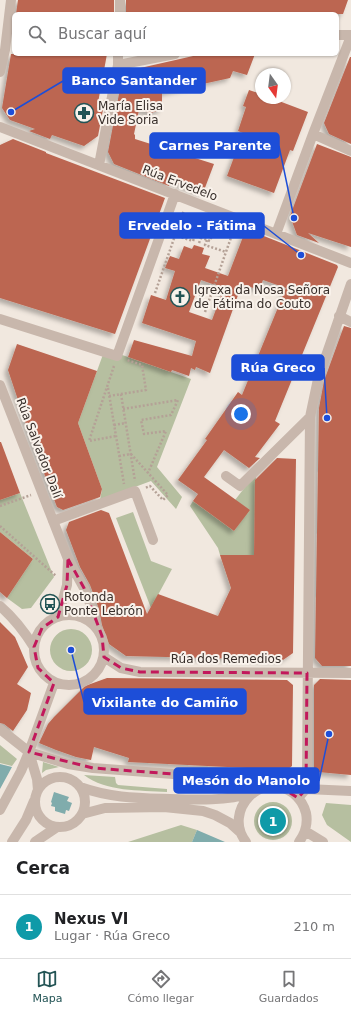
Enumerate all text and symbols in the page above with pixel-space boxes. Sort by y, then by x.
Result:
search box [12,12,339,56]
icon: search [26,23,48,45]
text: Buscar aquí [58,25,146,43]
callout: Banco Santander [63,68,205,93]
north arrow [255,68,291,104]
text: Banco Santander [71,73,197,88]
place label: María Elisa Vide Soria [98,99,163,127]
pharmacy icon: María Elisa Vide Soria [73,102,95,124]
callout: Carnes Parente [150,133,279,158]
text: Carnes Parente [159,138,271,153]
street label: Rúa Ervedelo [140,162,220,204]
callout: Ervedelo - Fátima [120,213,264,238]
text: Ervedelo - Fátima [128,218,256,233]
place label: Igrexa da Nosa Señora de Fátima do Couto [194,283,330,311]
church icon: Igrexa da Nosa Señora de Fátima do Couto [169,286,191,308]
callout: Rúa Greco [232,355,324,380]
text: Rúa Greco [240,360,316,375]
street label: Rúa Salvador Dalí [13,396,65,501]
your location [231,404,251,424]
place label: Rotonda Ponte Lebrón [64,590,143,618]
bus stop icon: Rotonda Ponte Lebrón [39,593,61,615]
street label: Rúa dos Remedios [171,652,281,666]
callout: Vixilante do Camiño [84,689,246,714]
text: Vixilante do Camiño [92,695,238,710]
callout: Mesón do Manolo [174,768,319,793]
text: Mesón do Manolo [182,773,310,788]
pin: 1 [260,806,286,836]
text: Cerca [16,858,70,878]
text: Nexus VI [54,910,128,928]
text: 1 [24,919,34,934]
text: 210 m [293,919,335,934]
text: Lugar · Rúa Greco [54,928,170,943]
tab: Mapa [32,968,62,1005]
tab: Cómo llegar [127,968,194,1005]
tab: Guardados [259,968,319,1005]

